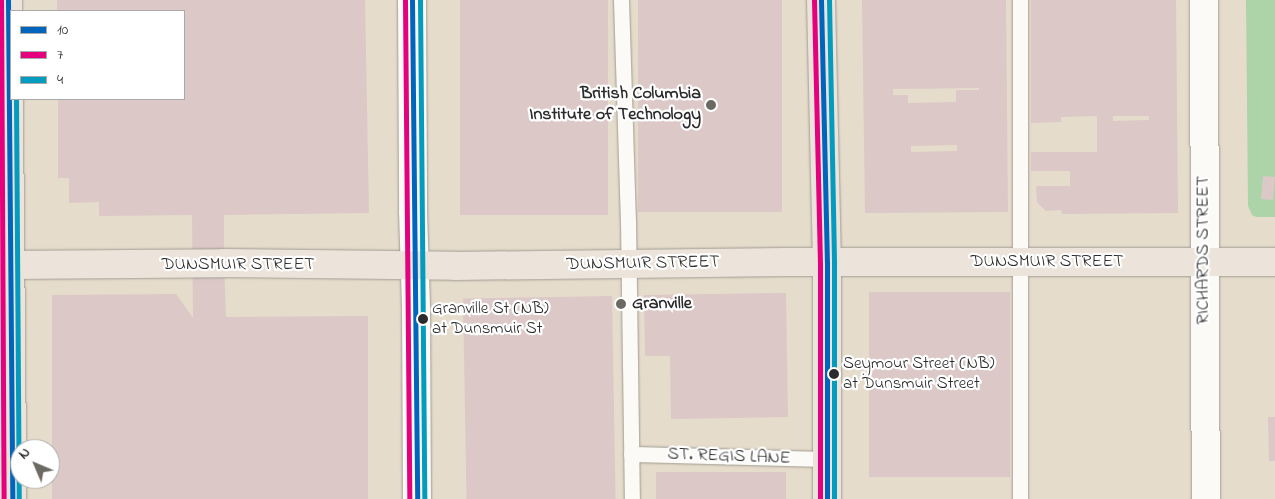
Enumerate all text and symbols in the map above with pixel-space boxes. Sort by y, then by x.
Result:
legend [10,10,185,100]
text: 10 [57,19,68,41]
text: 7 [57,44,63,66]
text: 4 [57,69,63,91]
place label: British Columbia Institute of Technology [529,84,701,126]
marker: British Columbia Institute of Technology [705,99,717,111]
street label: RICHARDS STREET [1193,176,1215,324]
street label: DUNSMUIR STREET [970,251,1124,273]
street label: DUNSMUIR STREET [566,252,720,276]
street label: DUNSMUIR STREET [161,254,315,276]
place label: Granville [632,293,692,315]
marker: Granville [614,297,628,311]
place label: Granville St (NB) at Dunsmuir St [432,299,549,339]
marker: Granville St (NB) at Dunsmuir St [418,314,428,324]
place label: Seymour Street (NB) at Dunsmuir Street [843,354,994,394]
marker: Seymour Street (NB) at Dunsmuir Street [829,369,839,379]
north arrow [10,439,60,489]
text: N [14,443,36,465]
street label: ST. REGIS LANE [667,444,791,470]

